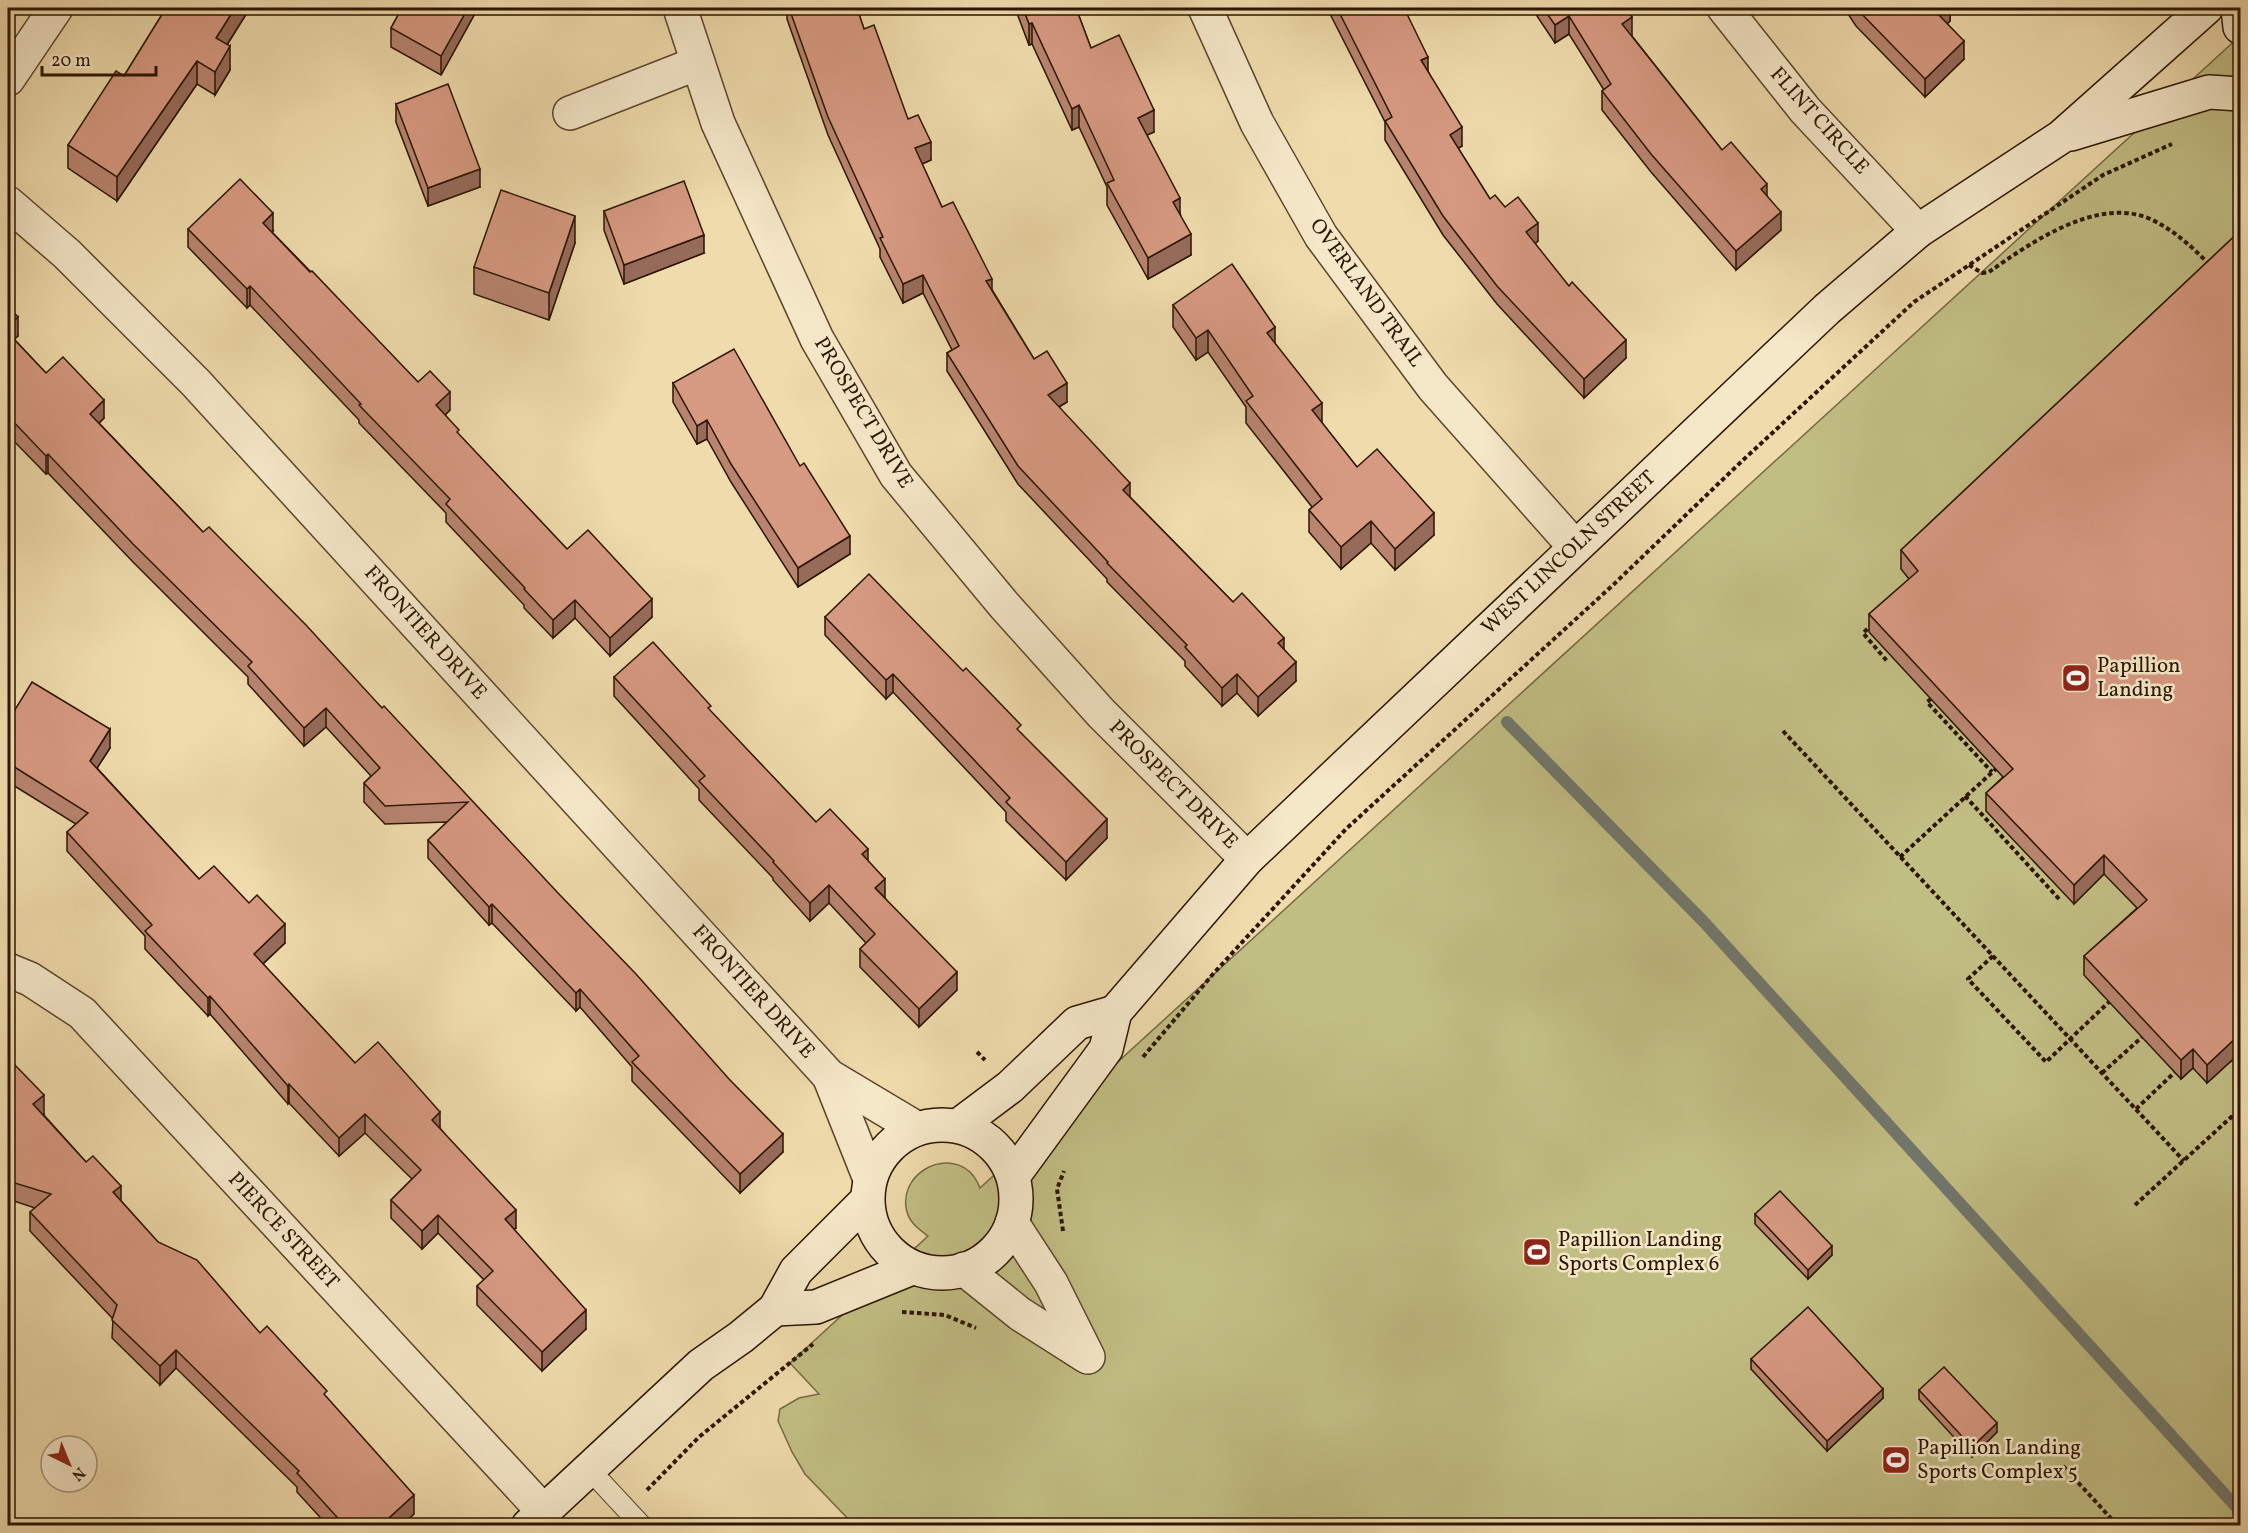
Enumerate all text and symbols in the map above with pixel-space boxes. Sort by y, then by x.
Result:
scale bar [42,39,156,77]
text: 20 m [51,49,91,74]
street label: FLINT CIRCLE [1763,61,1875,181]
street label: OVERLAND TRAIL [1302,213,1430,373]
street label: PROSPECT DRIVE [806,332,920,494]
street label: WEST LINCOLN STREET [1475,464,1663,642]
street label: FRONTIER DRIVE [357,560,493,706]
place label: Papillion Landing [2097,652,2181,705]
sports icon: Papillion Landing [2060,662,2092,694]
street label: PROSPECT DRIVE [1102,714,1244,856]
street label: FRONTIER DRIVE [685,919,821,1065]
street label: PIERCE STREET [221,1166,345,1296]
place label: Papillion Landing Sports Complex 6 [1558,1226,1722,1279]
sports icon: Papillion Landing Sports Complex 6 [1521,1236,1553,1268]
north arrow [39,1434,99,1494]
place label: Papillion Landing Sports Complex 5 [1917,1434,2081,1487]
sports icon: Papillion Landing Sports Complex 5 [1880,1444,1912,1476]
text: N [66,1461,90,1486]

